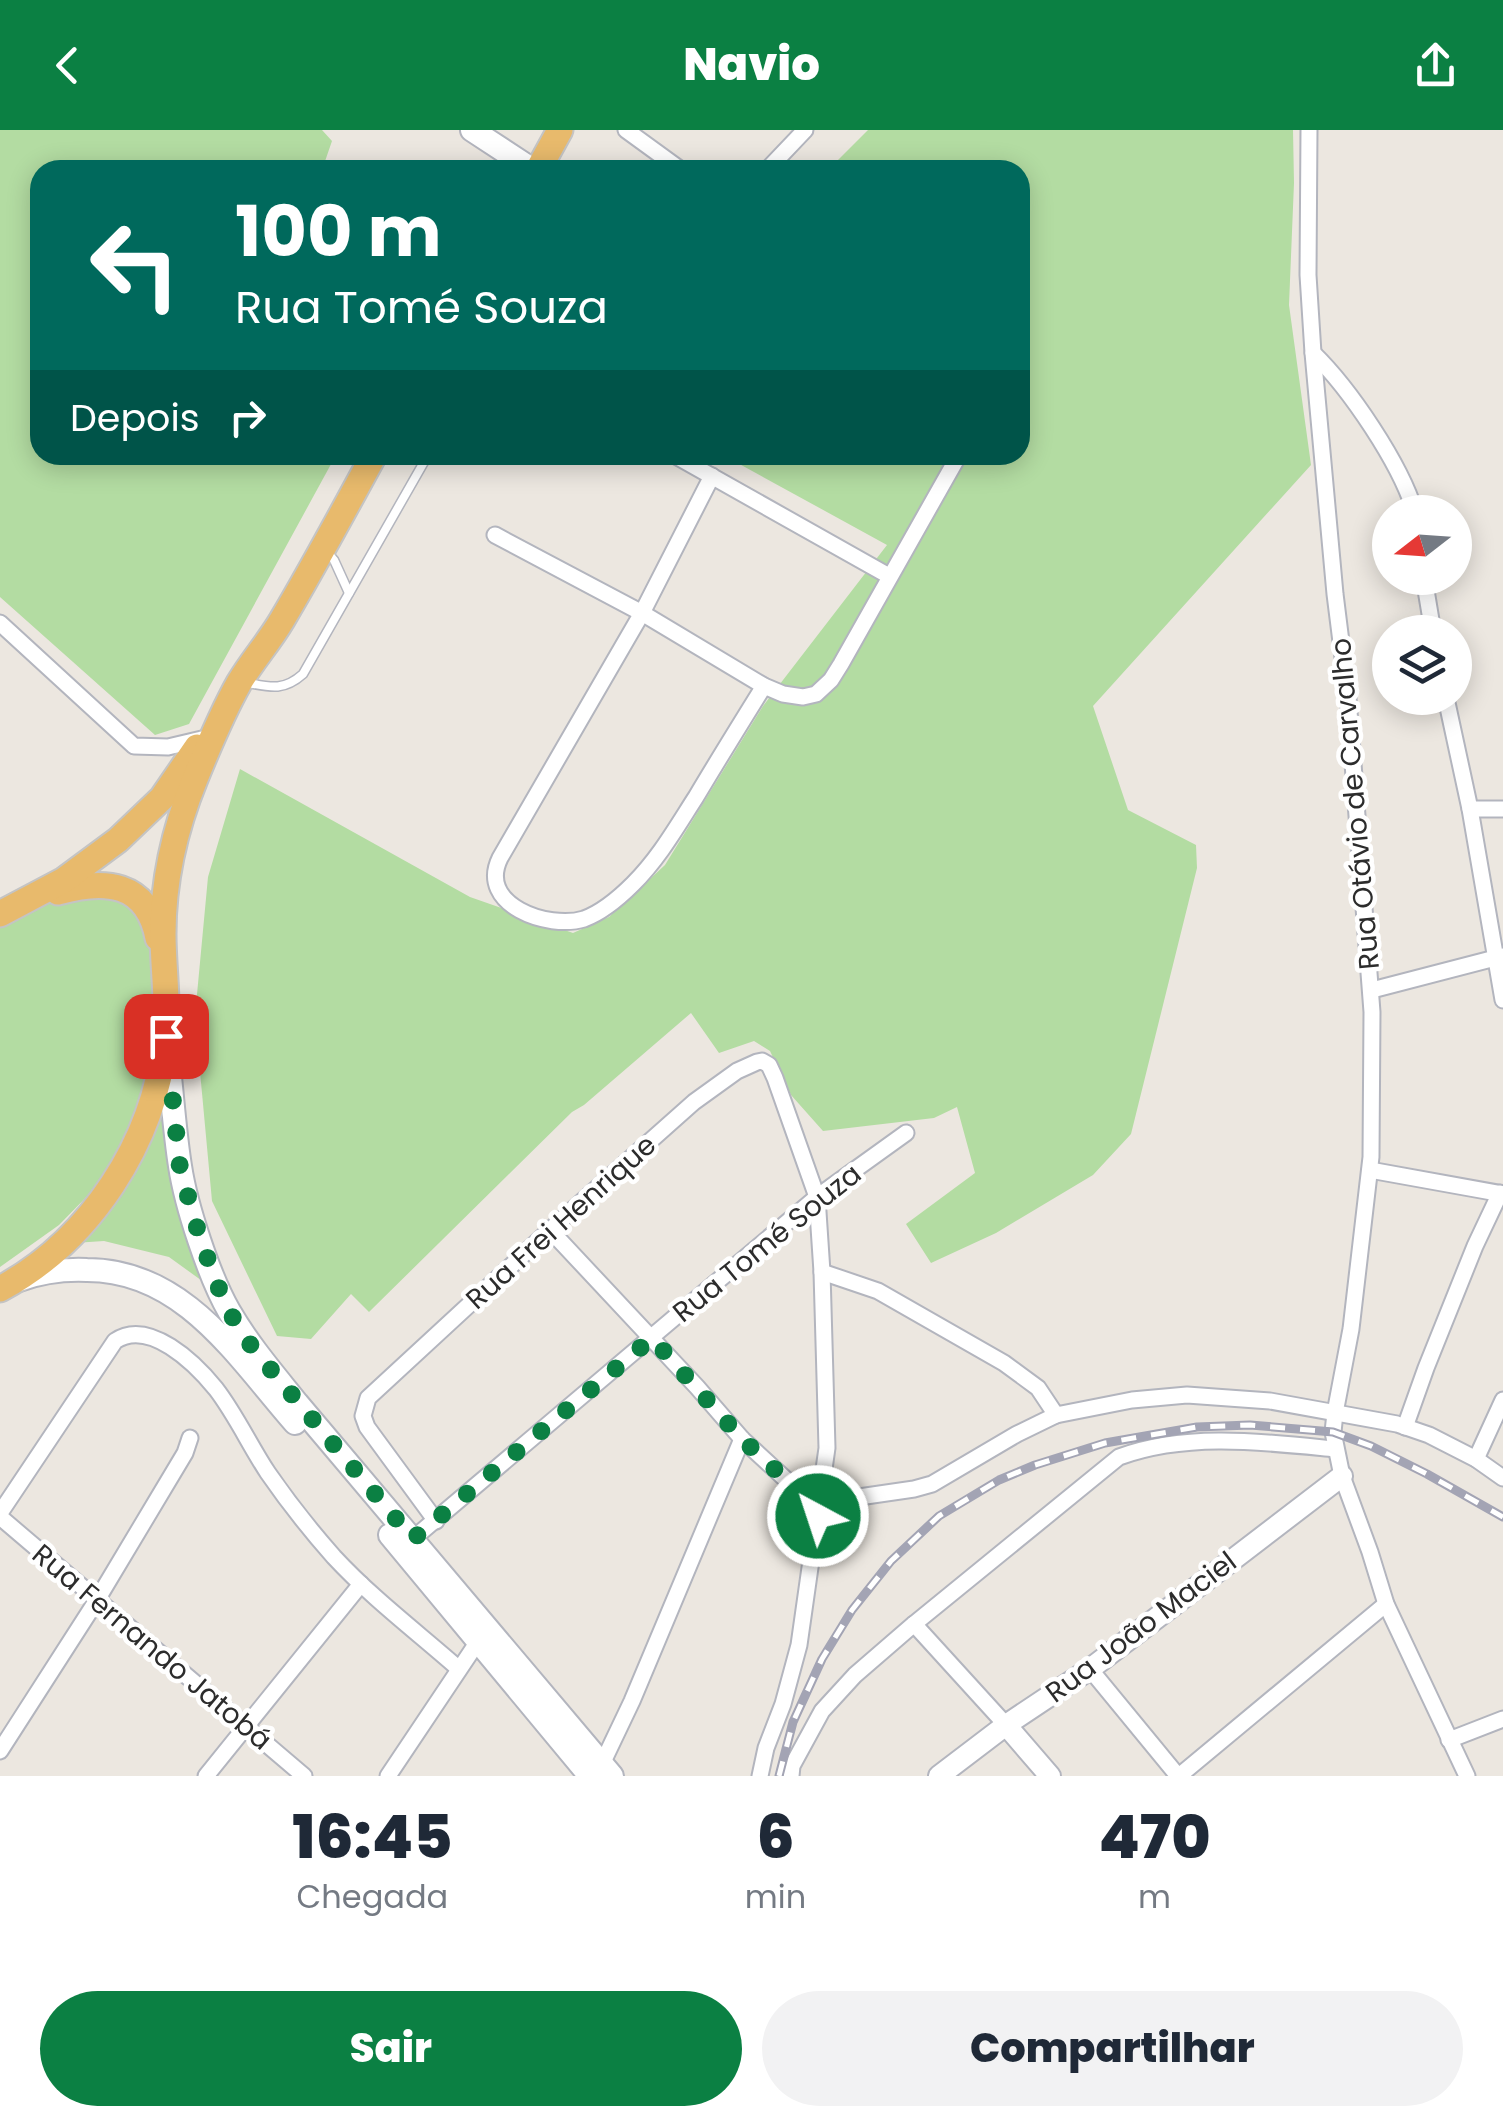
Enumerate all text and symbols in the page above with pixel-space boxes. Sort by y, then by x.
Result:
text: Navio [683,33,820,96]
icon: back [40,38,95,93]
icon: share [1408,38,1463,93]
text: 100 m [235,182,442,281]
icon: left [70,200,200,330]
text: Rua Tomé Souza [235,276,608,339]
icon: right [220,390,275,445]
text: Depois [70,391,200,444]
north arrow [1372,495,1472,595]
map controls [1372,495,1472,715]
button: layers [1372,615,1472,715]
street label: Rua Otávio de Carvalho [1321,637,1389,971]
pin [124,994,209,1079]
icon: arrive [139,1009,194,1064]
street label: Rua Frei Henrique [457,1126,665,1318]
street label: Rua Tomé Souza [665,1155,869,1331]
position arrow [766,1464,870,1568]
street label: Rua Fernando Jatobá [24,1535,280,1759]
street label: Rua João Maciel [1038,1542,1244,1712]
text: 16:45 [292,1795,453,1879]
text: 6 [756,1795,795,1879]
text: 470 [1098,1795,1211,1879]
text: Chegada [297,1874,448,1919]
text: min [745,1874,806,1919]
text: m [1138,1874,1171,1919]
button: Sair [40,1991,742,2106]
button: Compartilhar [762,1991,1463,2106]

